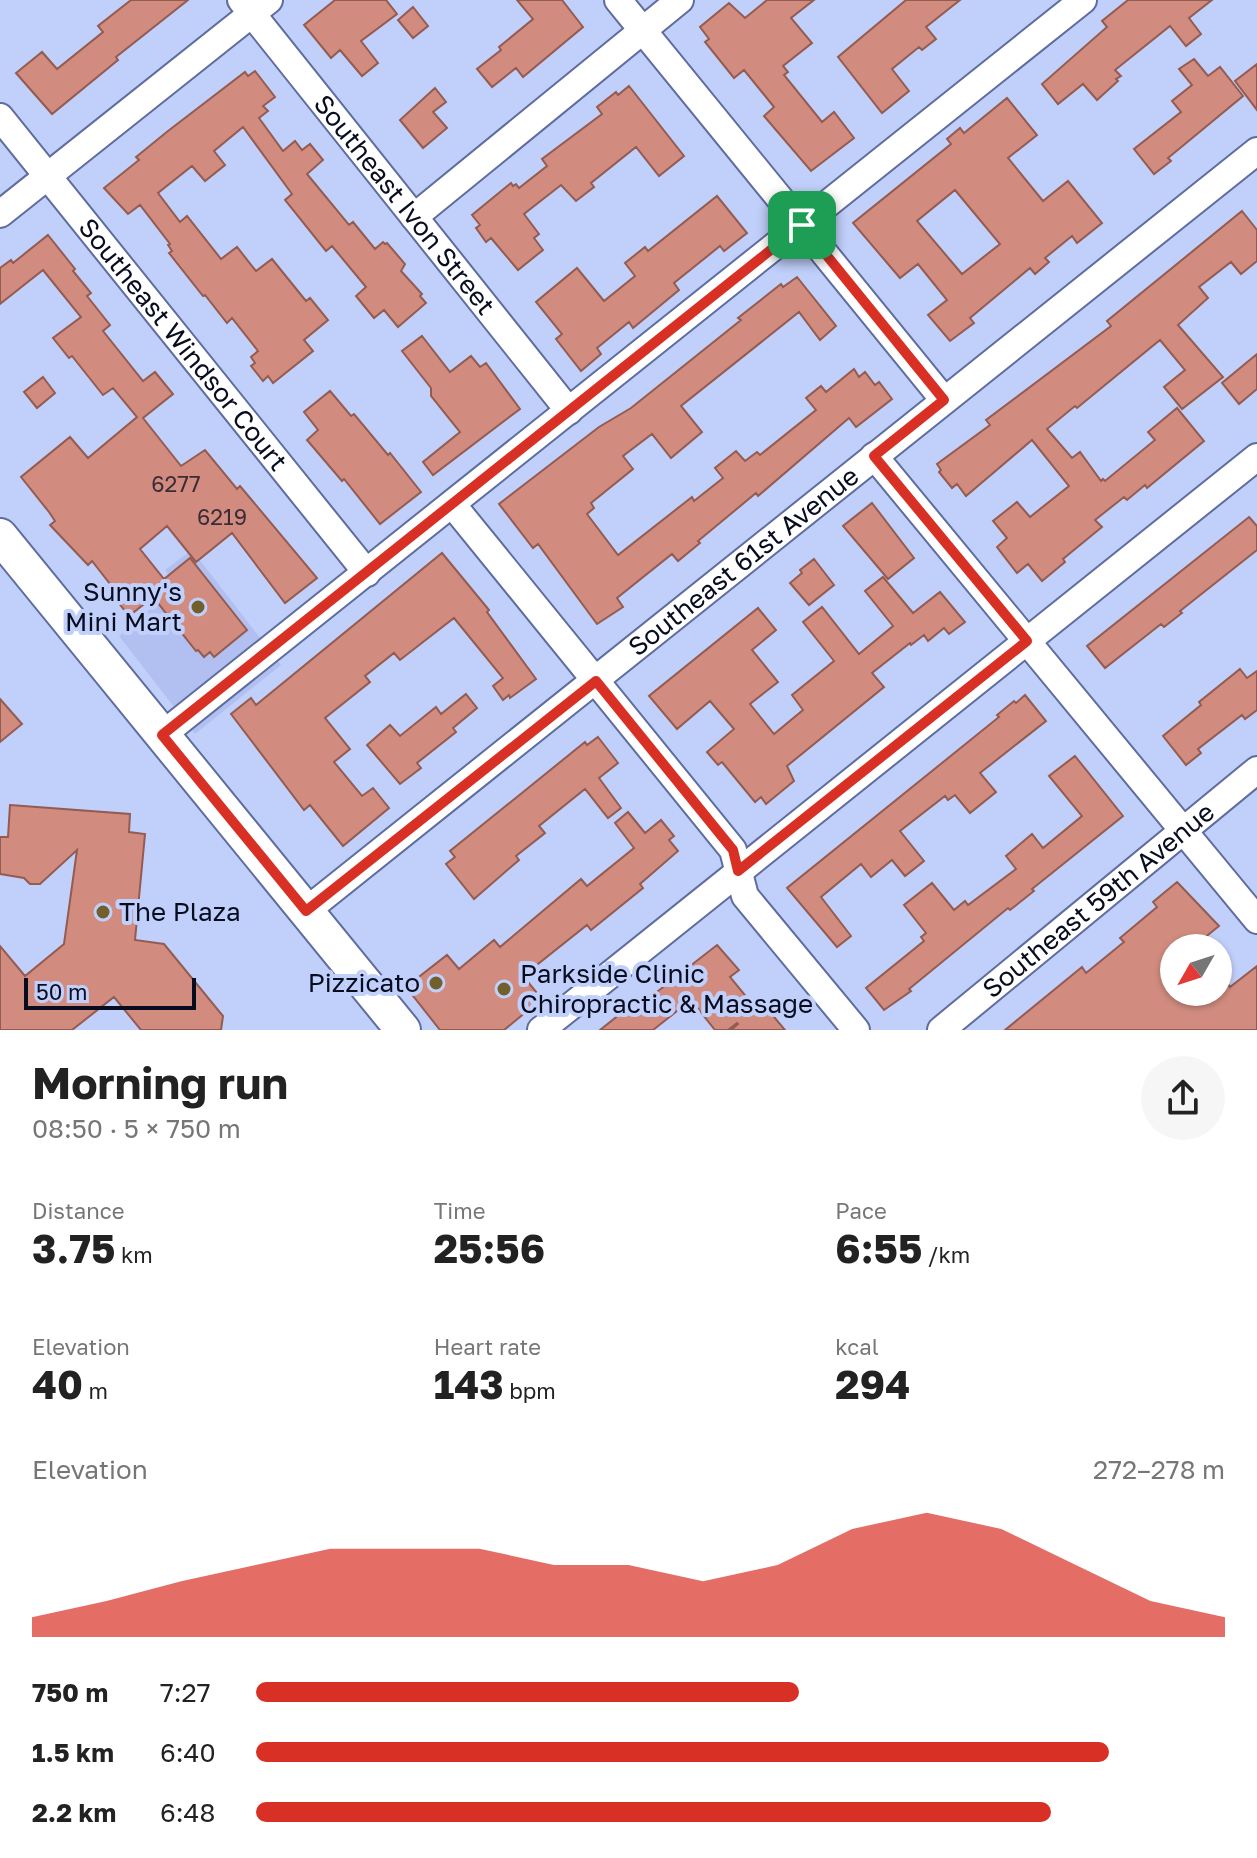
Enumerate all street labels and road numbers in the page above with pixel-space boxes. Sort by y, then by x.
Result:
street label: Southeast Ivon Street [308,88,502,321]
street label: Southeast Windsor Court [73,212,294,477]
street label: Southeast 61st Avenue [622,460,864,662]
street label: Southeast 59th Avenue [976,796,1220,1004]

